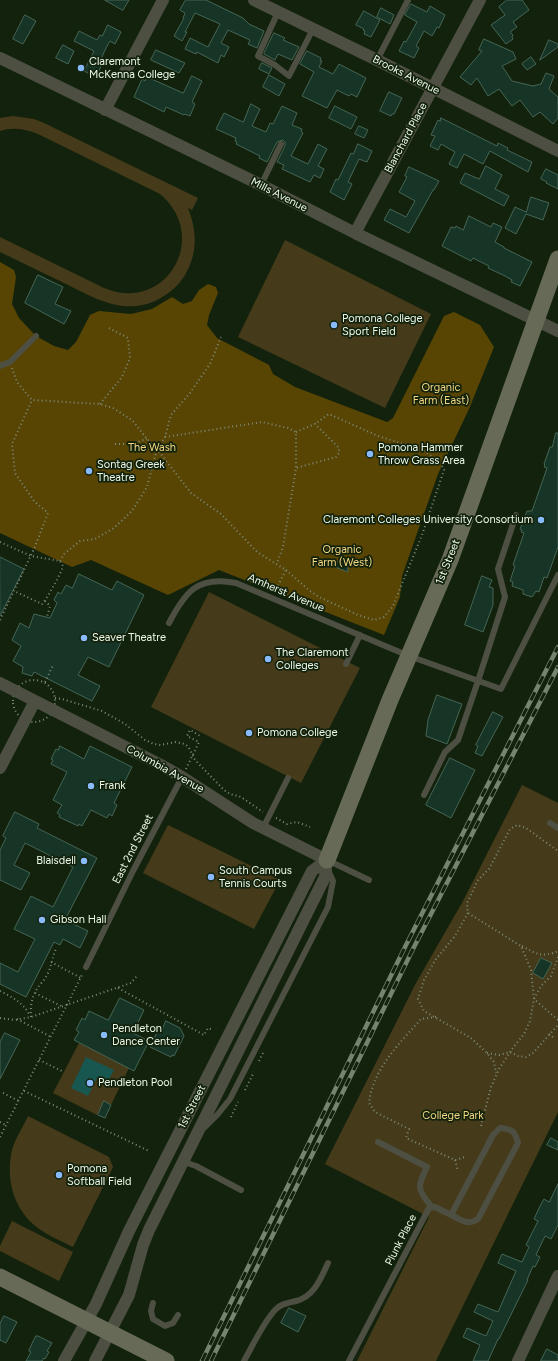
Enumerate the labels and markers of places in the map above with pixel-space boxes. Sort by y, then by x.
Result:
place label: Claremont McKenna College [89,55,175,81]
marker: Claremont McKenna College [76,63,86,73]
place label: Pomona College Sport Field [342,312,422,338]
marker: Pomona College Sport Field [329,320,339,330]
place label: Pomona Hammer Throw Grass Area [378,441,465,467]
marker: Pomona Hammer Throw Grass Area [365,449,375,459]
place label: Sontag Greek Theatre [97,458,165,484]
marker: Sontag Greek Theatre [84,466,94,476]
place label: Claremont Colleges University Consortium [323,513,533,527]
marker: Claremont Colleges University Consortium [536,515,546,525]
place label: Seaver Theatre [92,631,166,645]
marker: Seaver Theatre [79,633,89,643]
place label: The Claremont Colleges [276,646,349,672]
marker: The Claremont Colleges [263,654,273,664]
place label: Pomona College [257,726,337,740]
marker: Pomona College [244,728,254,738]
place label: Frank [99,779,126,793]
marker: Frank [86,781,96,791]
place label: Blaisdell [36,854,76,868]
marker: Blaisdell [79,856,89,866]
place label: South Campus Tennis Courts [219,864,292,890]
marker: South Campus Tennis Courts [206,872,216,882]
place label: Gibson Hall [50,913,106,927]
marker: Gibson Hall [37,915,47,925]
place label: Pendleton Dance Center [112,1022,180,1048]
marker: Pendleton Dance Center [99,1030,109,1040]
place label: Pendleton Pool [98,1076,172,1090]
marker: Pendleton Pool [85,1078,95,1088]
place label: Pomona Softball Field [67,1162,131,1188]
marker: Pomona Softball Field [54,1170,64,1180]

